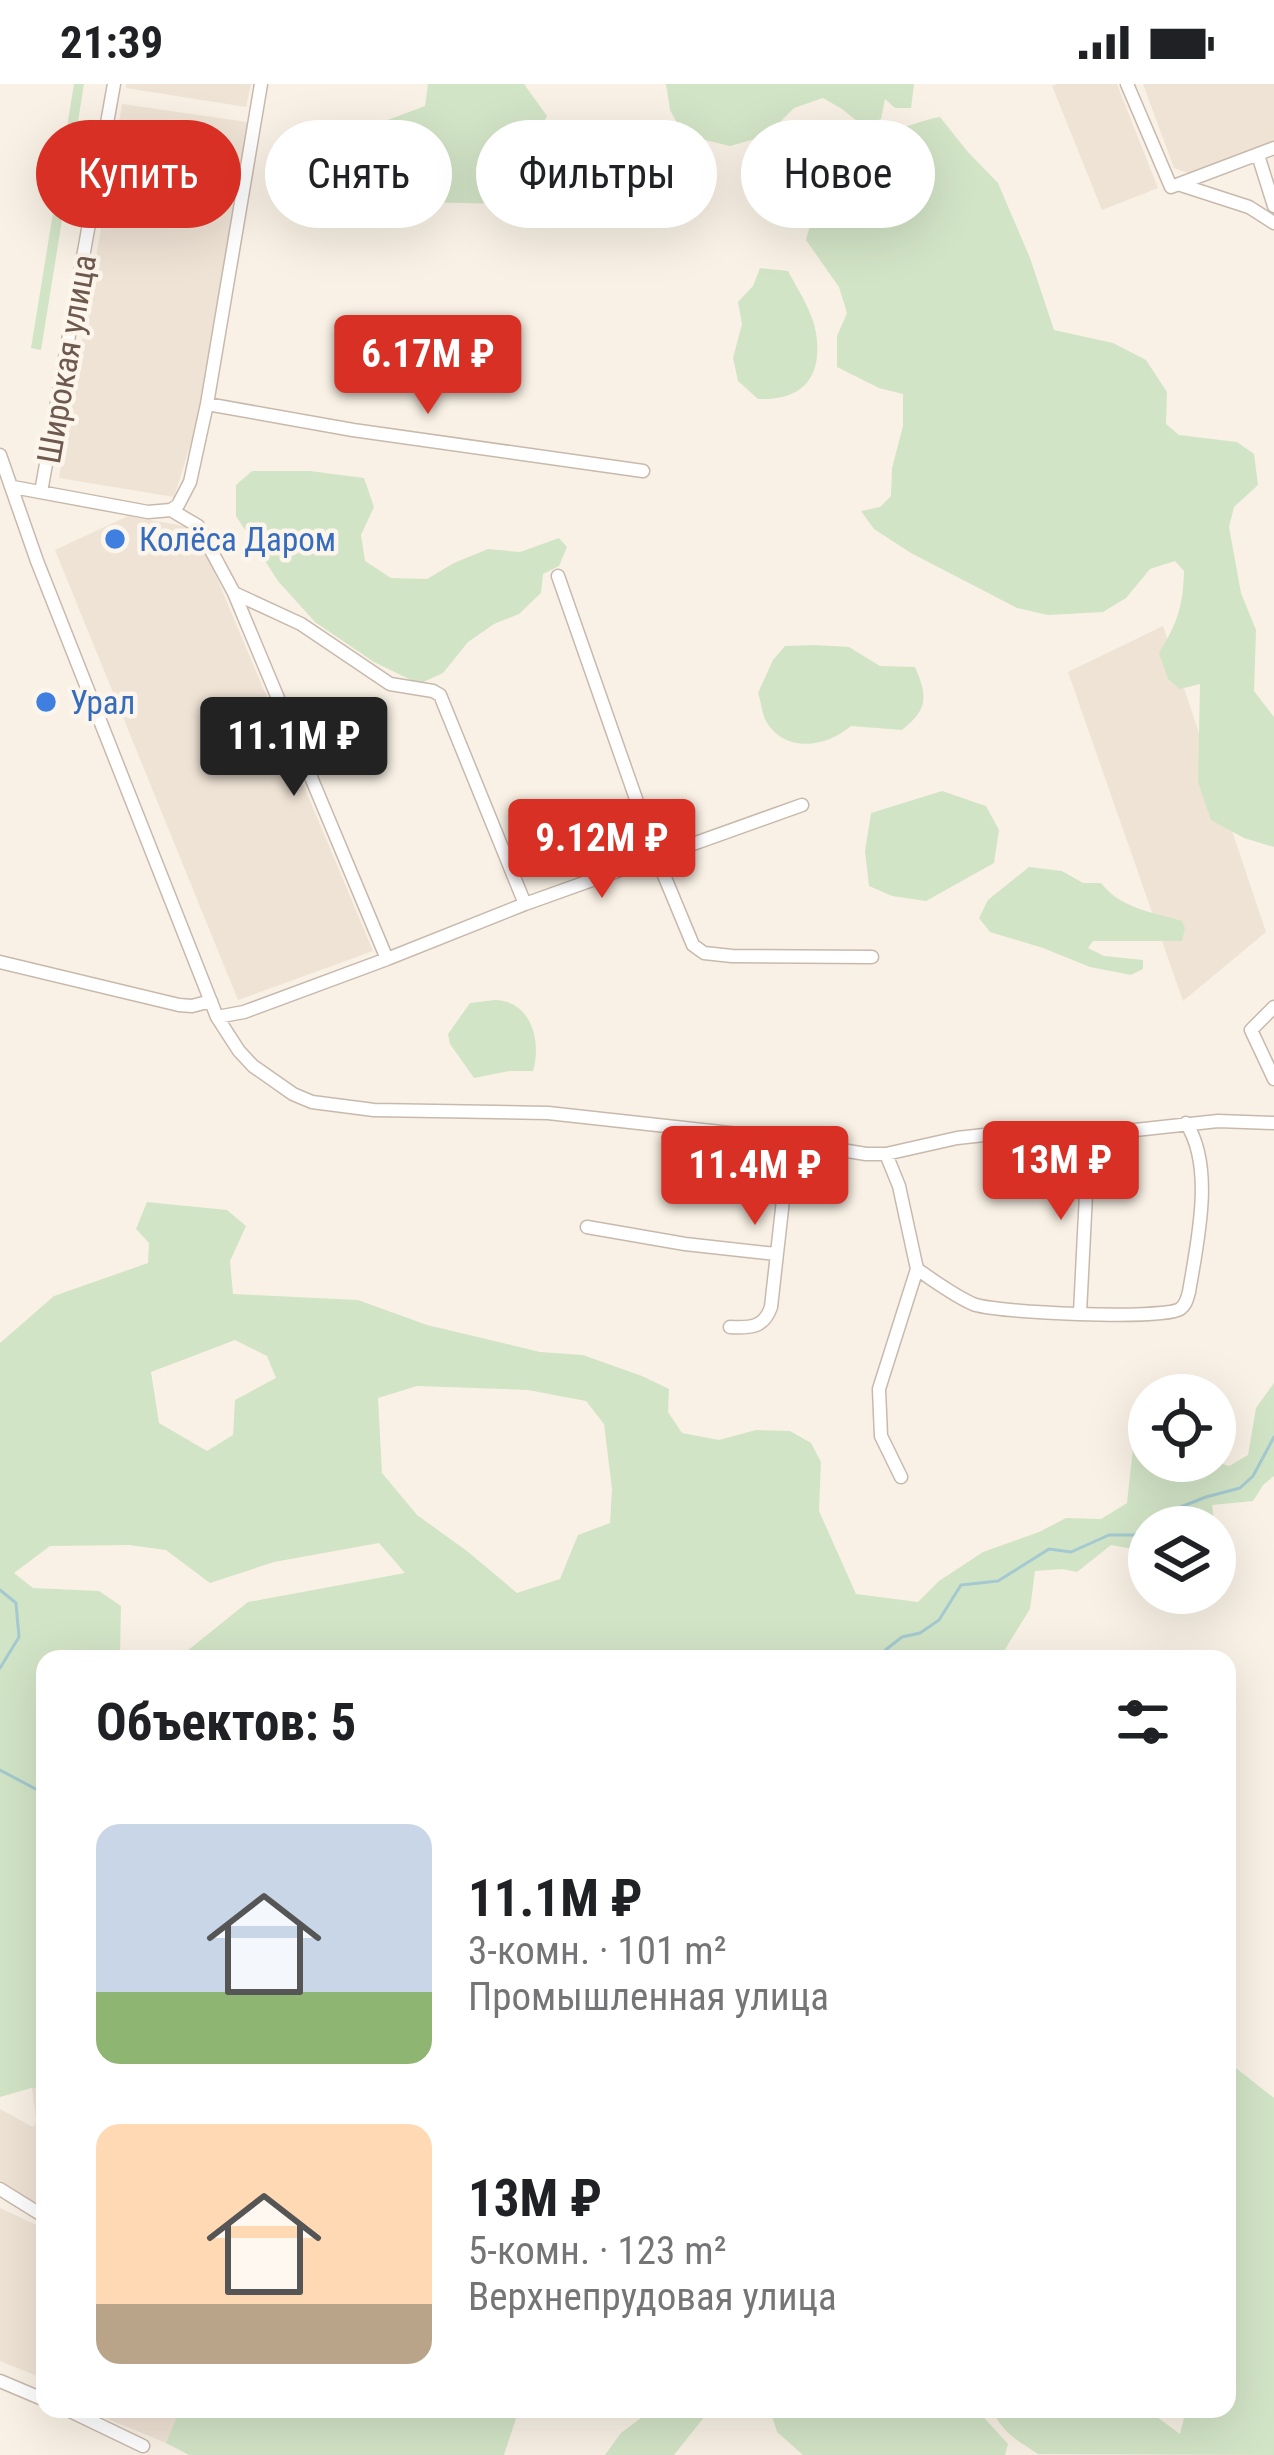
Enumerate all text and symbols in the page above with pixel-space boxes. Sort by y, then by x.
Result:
text: 21:39 [60,16,163,69]
chip: Купить [36,120,241,228]
chip: Снять [265,120,452,228]
chip: Фильтры [476,120,717,228]
chip: Новое [741,120,935,228]
street label: Широкая улица [29,252,104,467]
pin: 6.17M ₽ [317,315,539,417]
text: 6.17M ₽ [361,331,495,377]
place label: Колёса Даром [139,520,336,559]
marker: Колёса Даром [102,526,128,552]
place label: Урал [70,683,135,722]
marker: Урал [33,689,59,715]
pin: 11.1M ₽ [183,697,405,799]
text: 11.1M ₽ [227,713,361,759]
pin: 9.12M ₽ [491,799,713,901]
text: 9.12M ₽ [535,815,669,861]
pin: 13M ₽ [977,1121,1145,1223]
pin: 11.4M ₽ [644,1126,866,1228]
text: 13M ₽ [1010,1137,1112,1183]
text: 11.4M ₽ [688,1142,822,1188]
map controls [1128,1374,1236,1614]
button: locate [1128,1374,1236,1482]
button: layers [1128,1506,1236,1614]
icon: filters [1110,1689,1176,1755]
text: Объектов: 5 [96,1693,356,1752]
text: 11.1M ₽ [468,1869,643,1928]
icon: home [192,1872,336,2016]
text: 3-комн. · 101 m² [468,1928,727,1974]
text: Промышленная улица [468,1974,829,2020]
text: 13M ₽ [468,2169,602,2228]
icon: home [192,2172,336,2316]
text: 5-комн. · 123 m² [468,2228,727,2274]
text: Верхнепрудовая улица [468,2274,837,2320]

